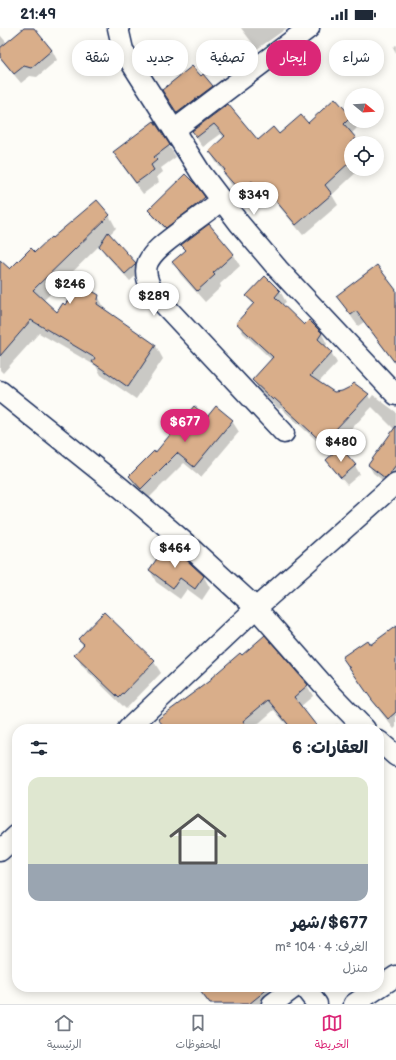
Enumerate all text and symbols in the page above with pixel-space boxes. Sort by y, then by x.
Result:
text: 21:49 [20,5,56,24]
chip: شقة [72,40,124,76]
chip: جديد [132,40,188,76]
chip: تصفية [196,40,258,76]
chip: إيجار [266,40,321,76]
chip: شراء [329,40,384,76]
north arrow [344,88,384,128]
map controls [344,88,384,176]
button: locate [344,136,384,176]
pin: $349 [230,182,278,216]
text: $349 [238,187,270,203]
pin: $246 [46,271,94,305]
text: $246 [54,276,86,292]
pin: $289 [130,283,178,317]
text: $289 [138,288,170,304]
pin: $677 [161,409,209,443]
text: $677 [170,414,200,430]
pin: $480 [317,429,365,463]
text: $480 [325,434,357,450]
pin: $464 [151,535,199,569]
text: $464 [159,540,191,556]
icon: filters [28,737,50,759]
text: العقارات: 6 [292,738,368,758]
icon: home [162,803,234,875]
text: $677/شهر [291,913,368,933]
text: الغرف: 4 · 104 m² [275,939,368,955]
text: منزل [342,960,368,976]
tab: الرئيسية [47,1012,82,1054]
tab: المحفوظات [175,1012,221,1054]
tab: الخريطة [315,1012,349,1054]

